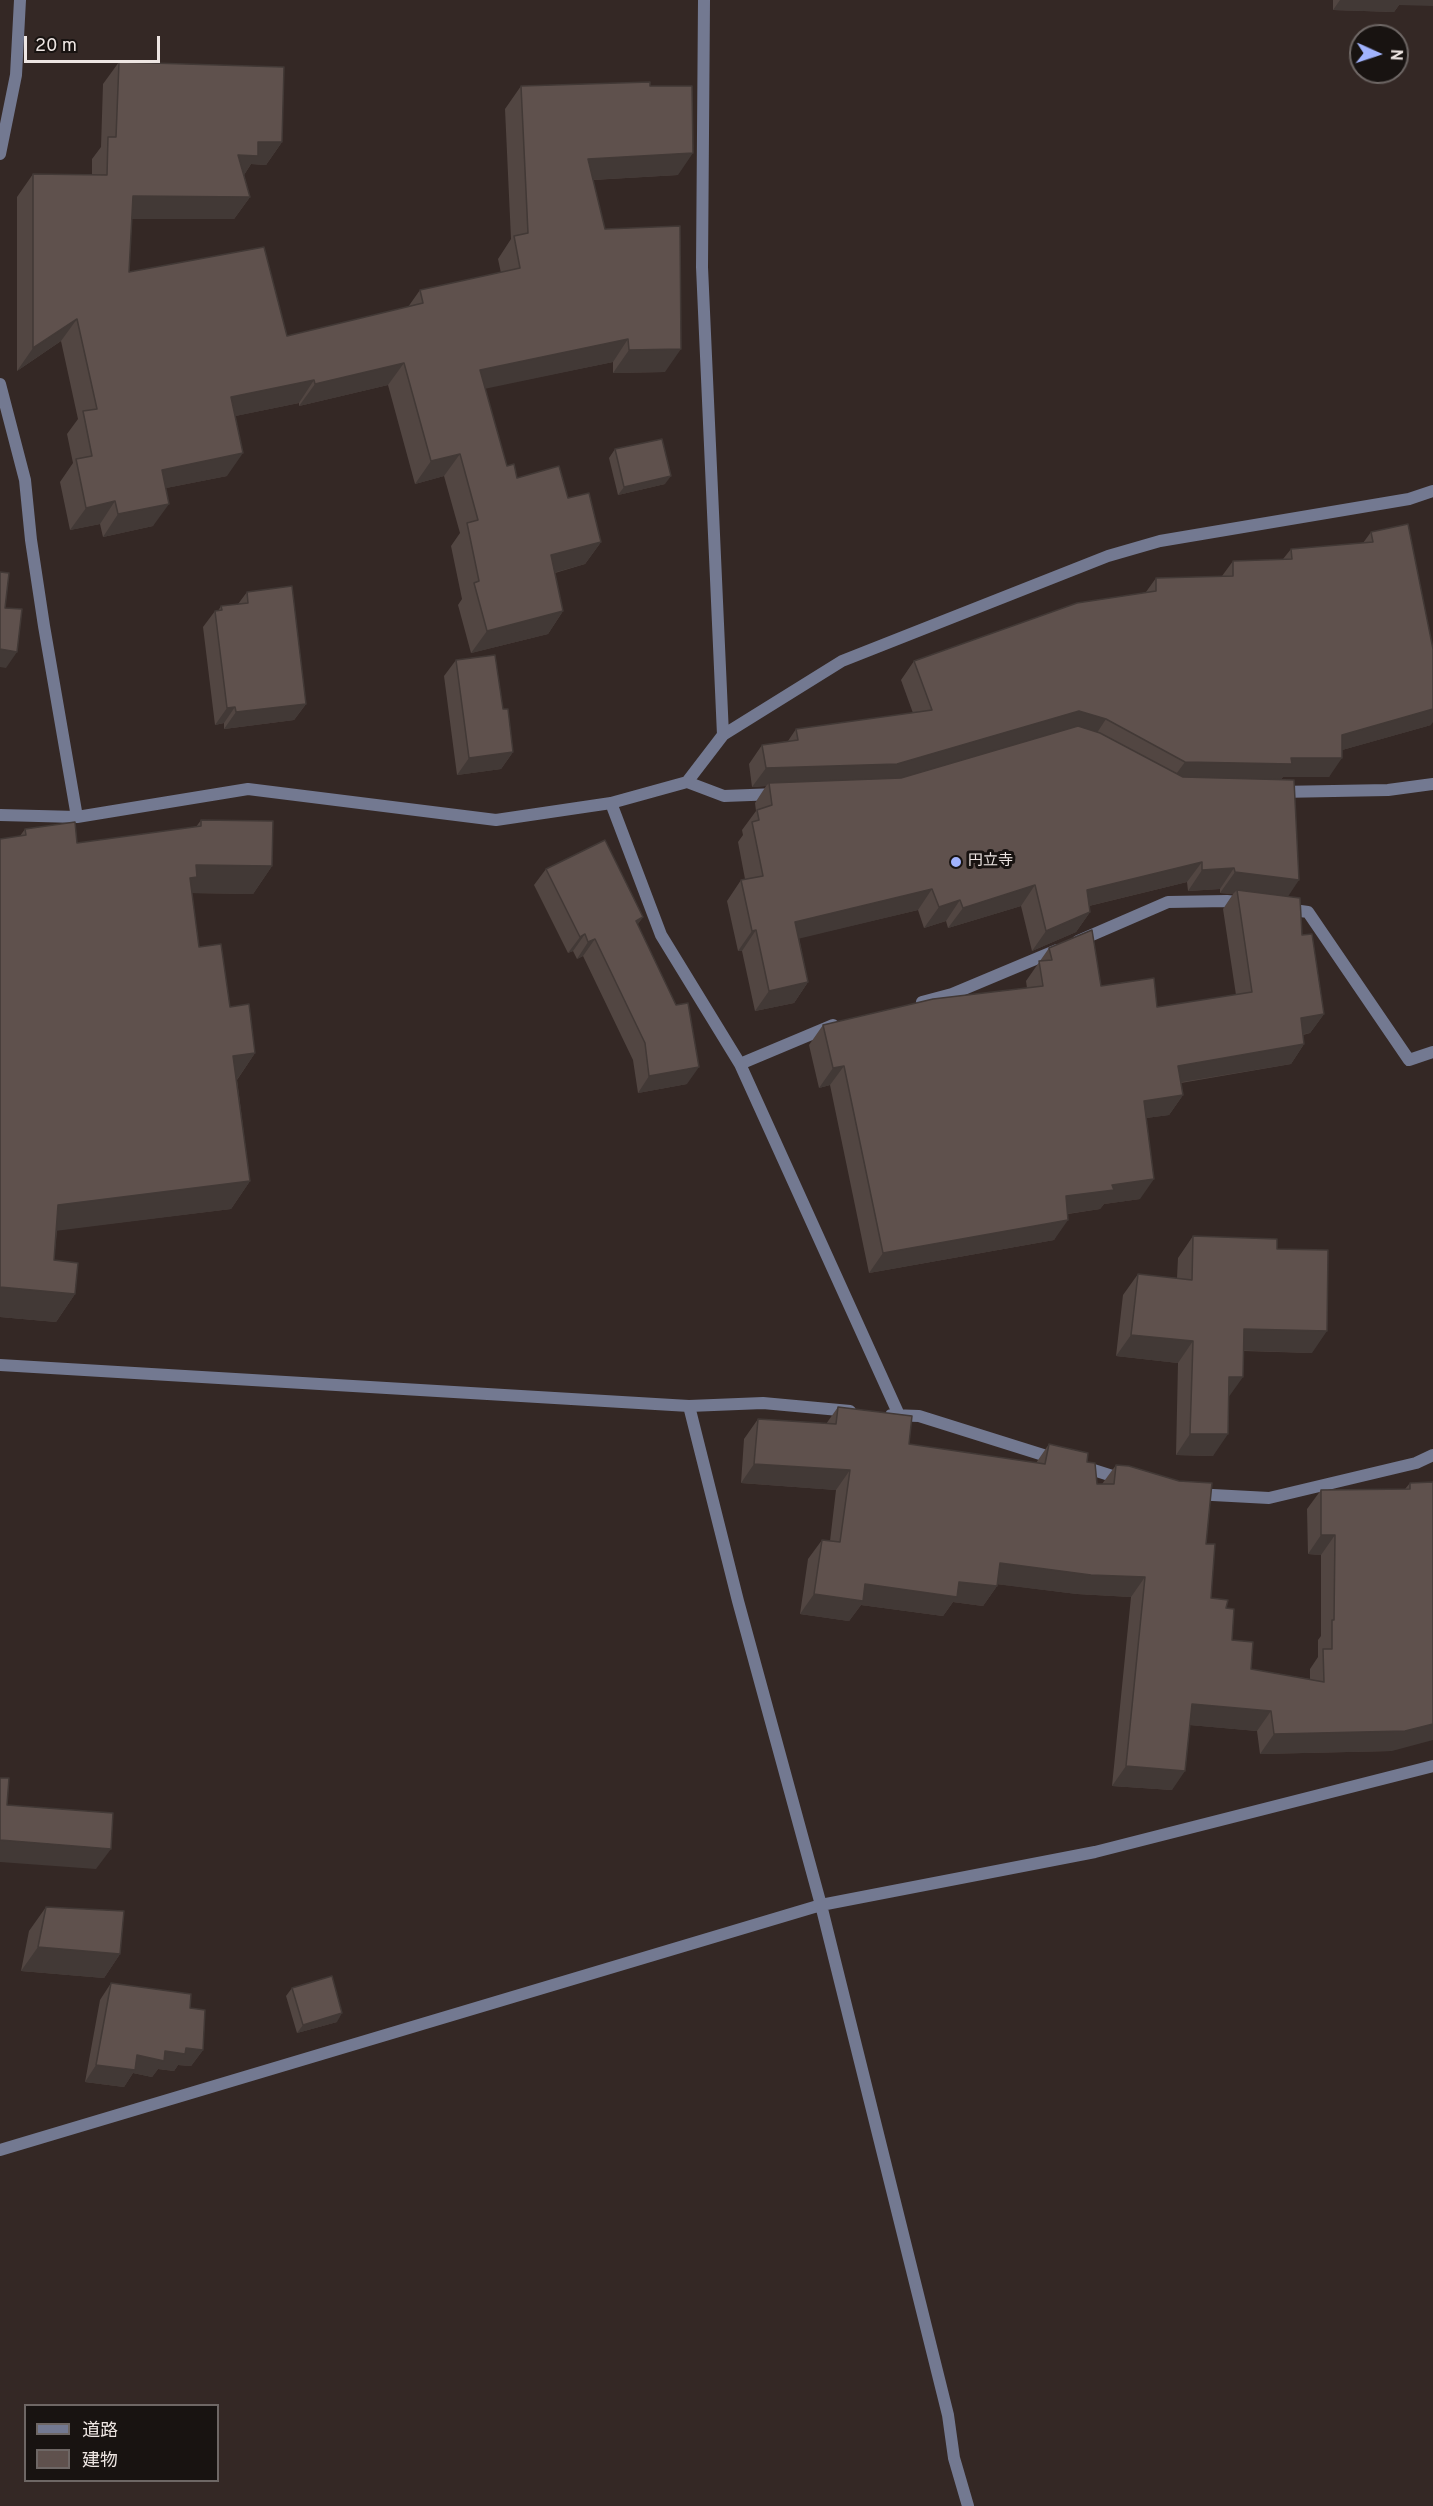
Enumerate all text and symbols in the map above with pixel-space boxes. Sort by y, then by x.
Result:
scale bar [27,24,164,62]
north arrow [1349,24,1409,84]
text: 20 m [35,35,77,58]
text: N [1385,49,1405,61]
place label: 円立寺 [968,853,1013,871]
marker: 円立寺 [949,855,963,869]
legend [24,2404,219,2482]
text: 道路 [82,2420,118,2443]
text: 建物 [82,2450,118,2473]

